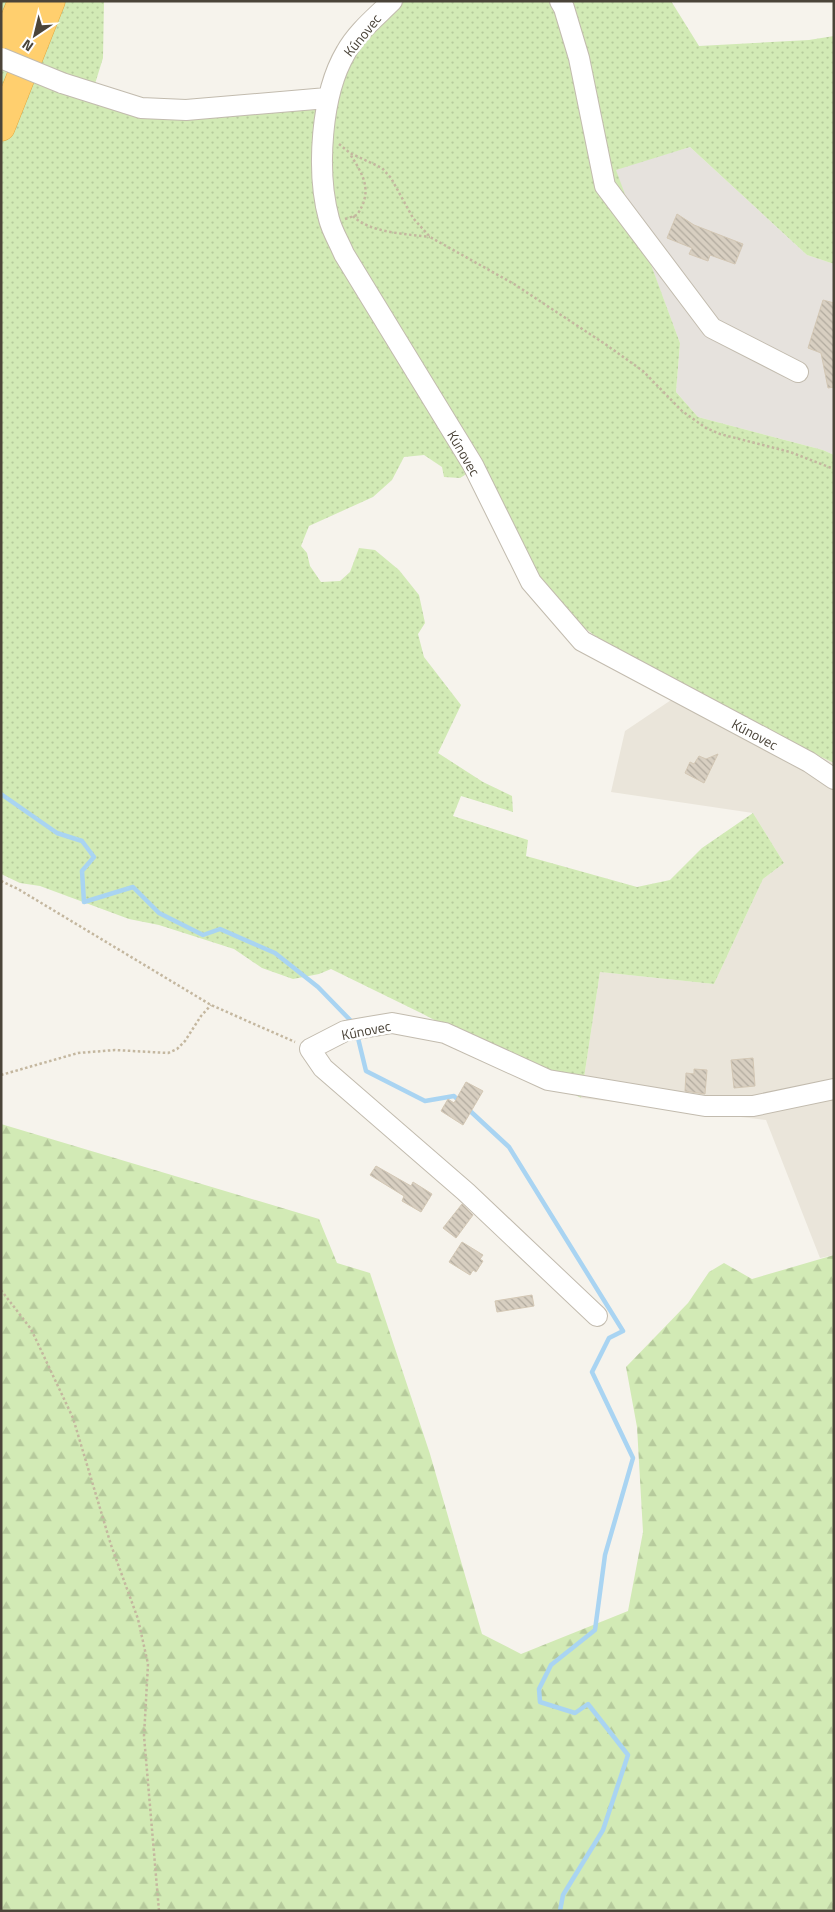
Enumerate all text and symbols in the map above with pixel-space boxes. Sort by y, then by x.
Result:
street label: Kúnovec [338,9,386,61]
north arrow [10,10,60,60]
text: N [17,35,37,57]
street label: Kúnovec [442,426,486,480]
street label: Kúnovec [728,713,782,755]
street label: Kúnovec [340,1015,392,1045]

